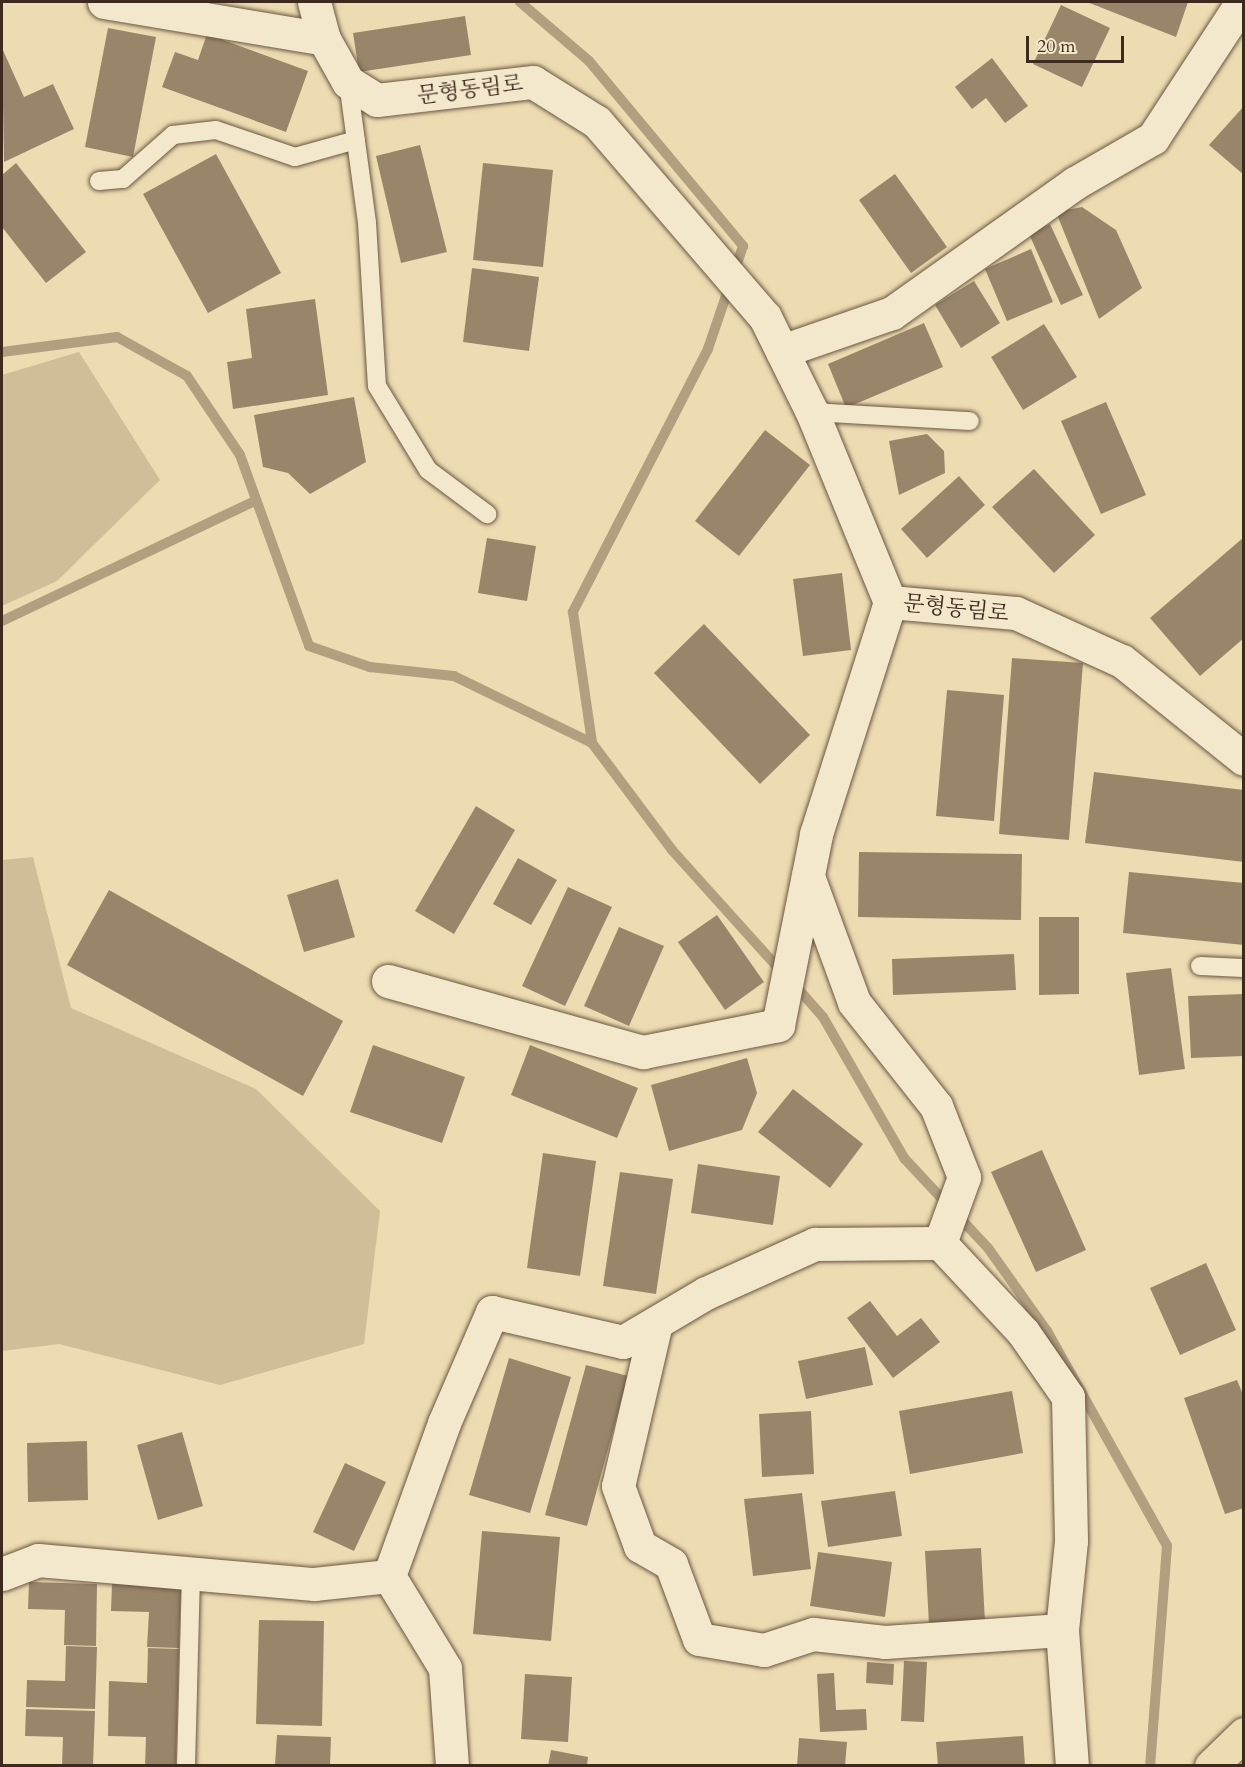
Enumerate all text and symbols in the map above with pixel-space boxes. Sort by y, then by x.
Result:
scale bar [1029,24,1126,62]
text: 20 m [1037,34,1076,59]
street label: 문형동림로 [416,70,524,110]
street label: 문형동림로 [902,590,1010,628]

